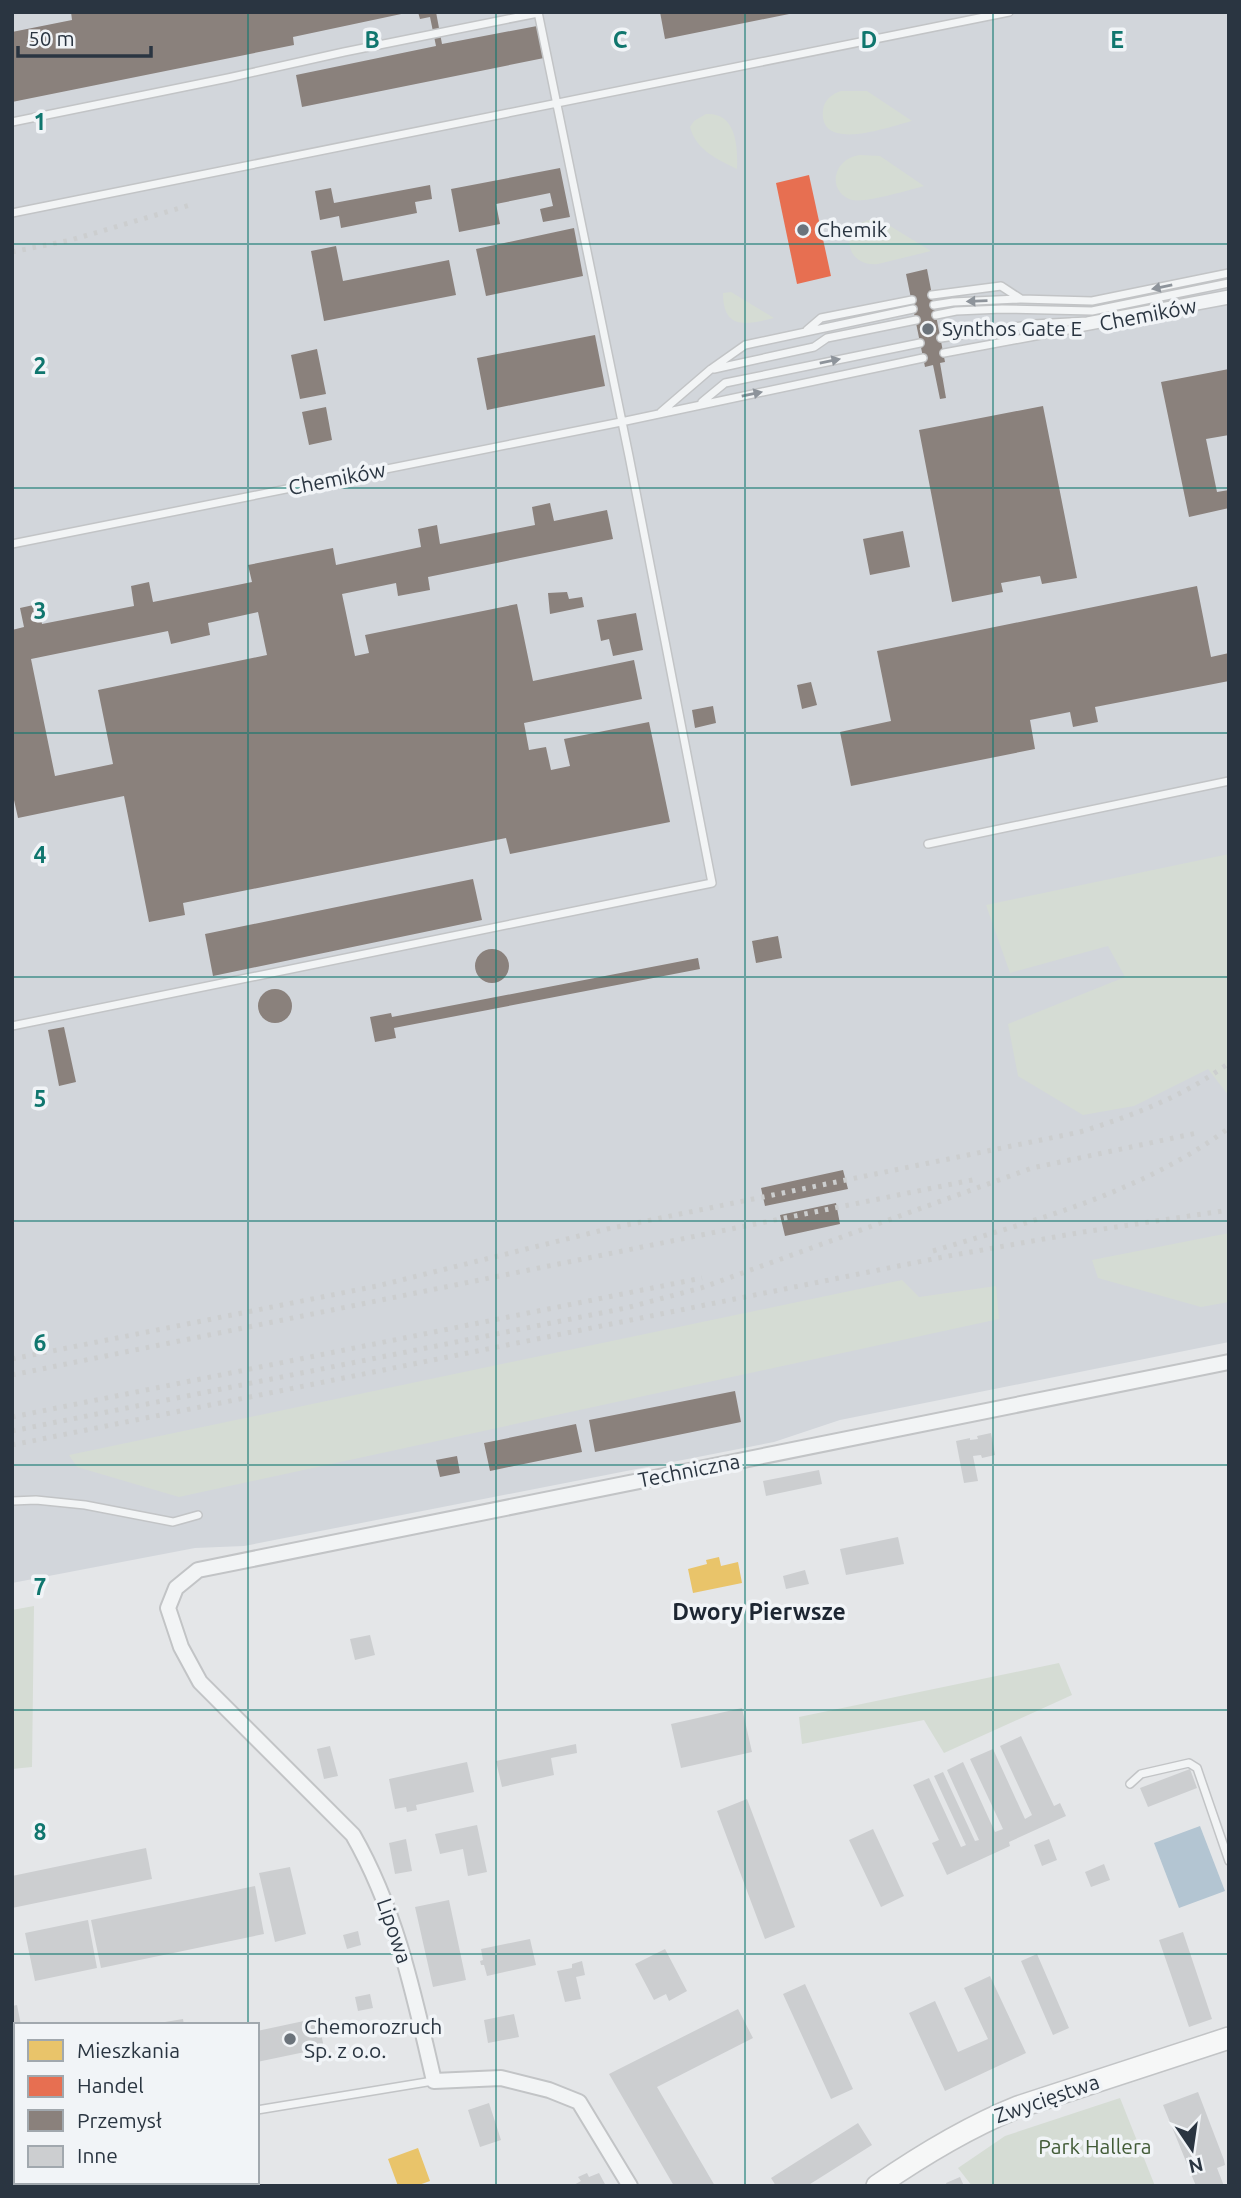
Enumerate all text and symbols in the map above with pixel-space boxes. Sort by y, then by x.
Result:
scale bar [18,14,150,58]
text: 50 m [28,26,75,50]
text: B [364,27,380,52]
text: C [613,27,628,52]
text: D [861,27,877,52]
text: E [1110,27,1124,52]
text: 1 [34,109,46,134]
place label: Chemik [817,217,888,241]
marker: Chemik [795,222,811,238]
one-way arrow [1151,282,1173,293]
street label: Chemików [1097,293,1198,335]
one-way arrow [966,295,988,306]
place label: Synthos Gate E [942,316,1082,340]
marker: Synthos Gate E [920,321,936,337]
text: 2 [34,353,46,378]
one-way arrow [819,356,841,367]
one-way arrow [741,388,763,399]
street label: Chemików [286,457,387,499]
text: 3 [34,598,46,623]
text: 4 [34,842,47,867]
text: 5 [34,1086,46,1111]
text: 6 [34,1330,47,1355]
street label: Techniczna [636,1448,742,1492]
text: 7 [34,1574,46,1599]
district label: Dwory Pierwsze [672,1599,846,1624]
text: 8 [34,1819,46,1844]
street label: Lipowa [373,1895,417,1966]
place label: Chemorozruch Sp. z o.o. [304,2014,442,2062]
legend [14,2023,259,2184]
marker: Chemorozruch Sp. z o.o. [282,2031,298,2047]
text: Mieszkania [77,2038,180,2062]
street label: Zwycięstwa [991,2069,1102,2127]
text: Handel [77,2073,144,2097]
text: Przemysł [77,2108,162,2132]
north arrow [1157,2114,1227,2184]
park label: Park Hallera [1038,2134,1152,2158]
text: Inne [77,2143,118,2167]
text: N [1186,2153,1205,2178]

